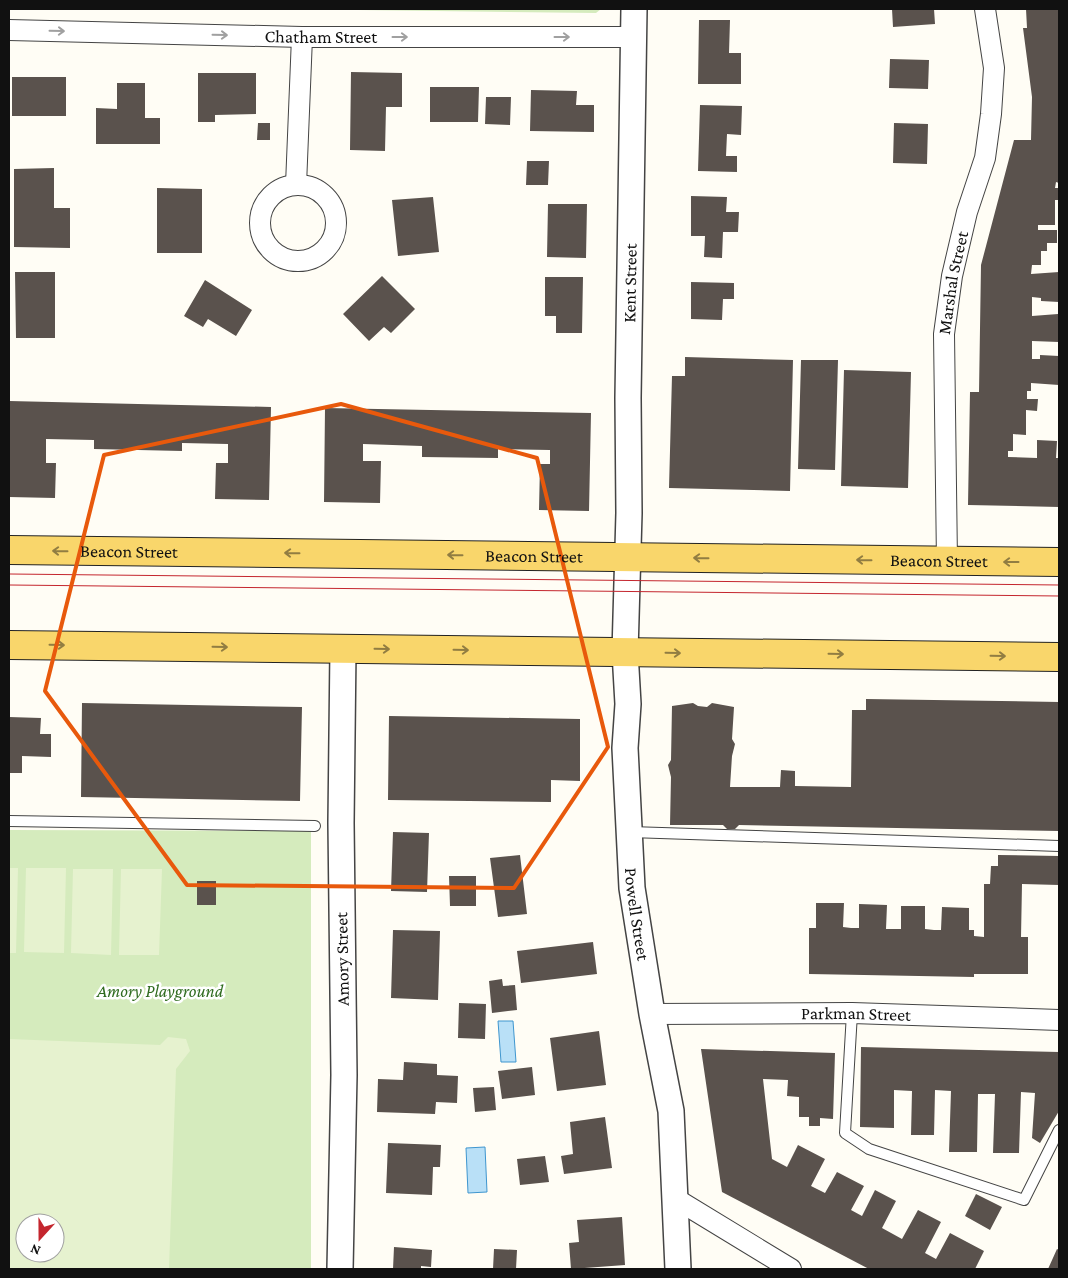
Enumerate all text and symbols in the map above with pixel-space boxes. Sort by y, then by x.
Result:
one-way arrow [49,26,65,36]
street label: Chatham Street [264,26,378,47]
one-way arrow [212,30,228,40]
one-way arrow [392,32,408,42]
one-way arrow [554,32,570,42]
street label: Marshal Street [934,228,972,336]
street label: Kent Street [619,242,641,323]
street label: Beacon Street [80,541,179,562]
street label: Beacon Street [485,545,584,567]
one-way arrow [52,546,68,556]
one-way arrow [285,549,301,558]
one-way arrow [447,550,464,560]
street label: Beacon Street [890,550,989,571]
one-way arrow [693,553,710,563]
one-way arrow [856,556,872,565]
one-way arrow [1003,557,1019,567]
one-way arrow [49,641,65,650]
one-way arrow [212,642,228,652]
one-way arrow [374,644,390,654]
one-way arrow [453,645,469,655]
one-way arrow [665,648,681,658]
one-way arrow [827,649,843,659]
one-way arrow [990,651,1006,661]
street label: Powell Street [621,867,654,963]
street label: Amory Street [331,911,353,1006]
park label: Amory Playground [96,981,224,1001]
street label: Parkman Street [801,1003,912,1025]
north arrow [15,1213,65,1263]
text: N [28,1241,43,1259]

